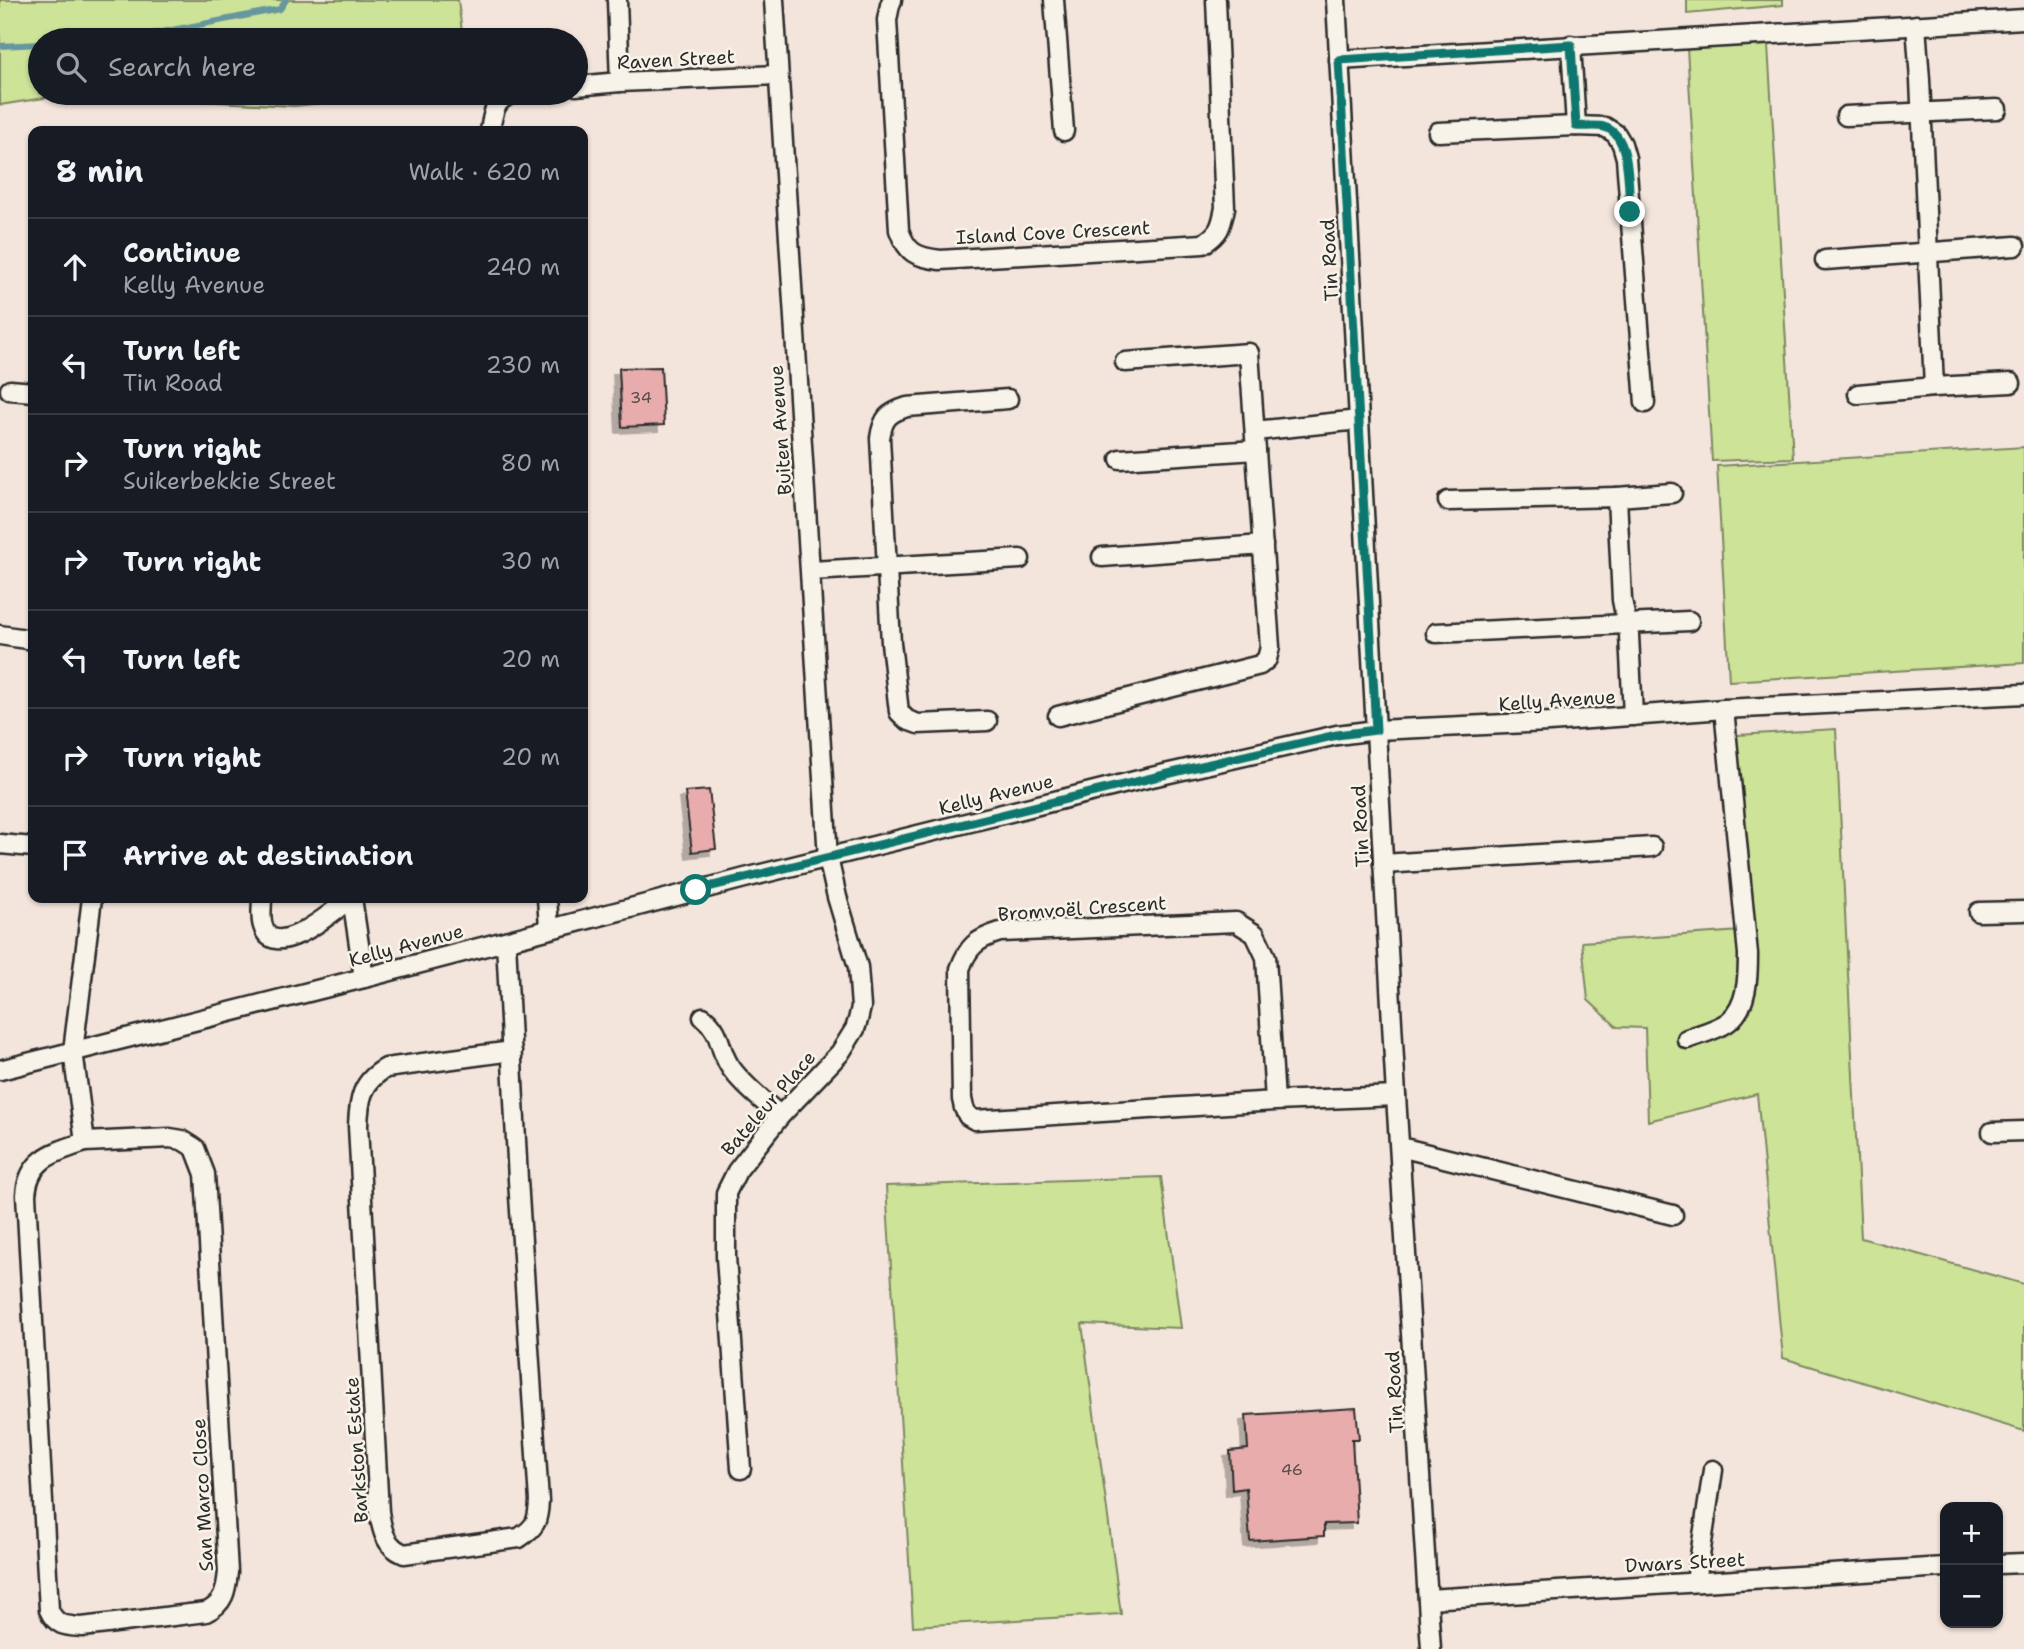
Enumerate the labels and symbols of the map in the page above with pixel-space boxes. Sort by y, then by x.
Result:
street label: Raven Street [616,44,736,75]
route end [1614,196,1645,227]
street label: Island Cove Crescent [955,215,1151,250]
street label: Tin Road [1315,218,1344,302]
street label: Buiten Avenue [763,364,798,496]
house number: 34 [630,387,652,408]
street label: Kelly Avenue [1498,684,1617,717]
street label: Kelly Avenue [936,768,1056,821]
street label: Tin Road [1346,784,1375,868]
route start [680,874,711,905]
street label: Bromvoël Crescent [997,890,1167,927]
street label: Kelly Avenue [346,918,466,973]
street label: Bateleur Place [716,1045,821,1161]
street label: Tin Road [1380,1350,1409,1434]
street label: Barkston Estate [339,1376,374,1524]
street label: San Marco Close [186,1418,219,1572]
house number: 46 [1281,1459,1303,1480]
street label: Dwars Street [1624,1547,1746,1578]

